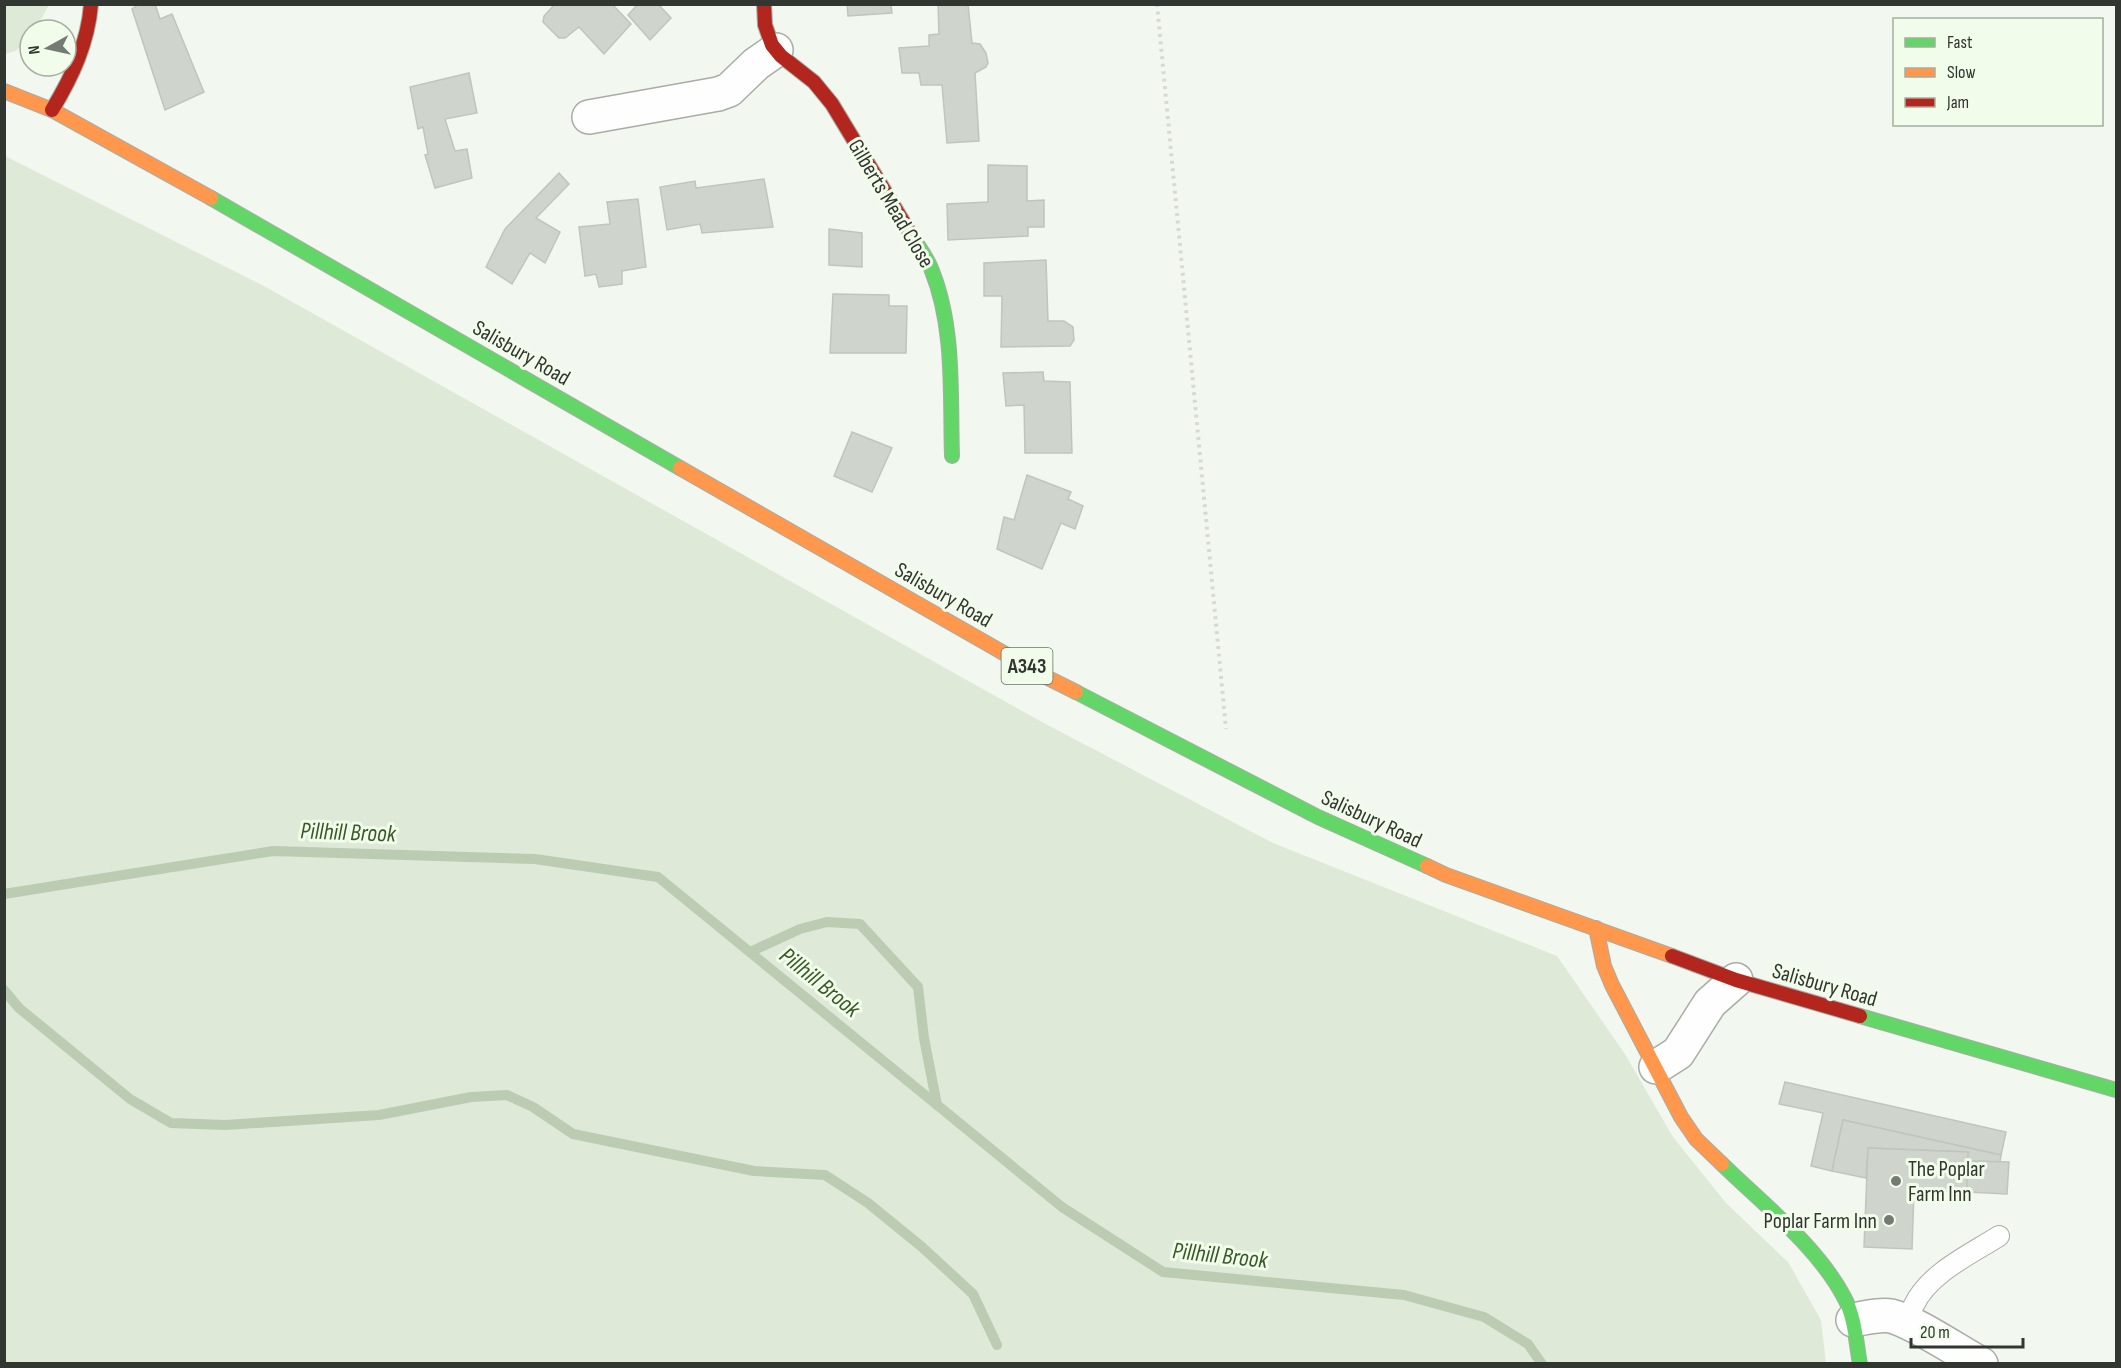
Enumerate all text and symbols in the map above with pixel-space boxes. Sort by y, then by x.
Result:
north arrow [18,18,78,78]
legend [1893,18,2103,126]
text: Fast [1947,32,1973,53]
text: N [25,44,45,55]
text: Slow [1947,62,1976,83]
text: Jam [1946,92,1969,113]
street label: Gilberts Mead Close [842,135,940,273]
street label: Salisbury Road [468,315,575,392]
street label: Salisbury Road [890,557,997,634]
road number: A343 [1002,648,1052,684]
street label: Salisbury Road [1317,784,1426,854]
water label: Pillhill Brook [300,816,397,849]
water label: Pillhill Brook [774,941,867,1024]
street label: Salisbury Road [1769,958,1880,1013]
place label: The Poplar Farm Inn [1908,1156,1985,1208]
marker: The Poplar Farm Inn [1889,1174,1903,1188]
place label: Poplar Farm Inn [1763,1208,1877,1235]
marker: Poplar Farm Inn [1882,1213,1896,1227]
water label: Pillhill Brook [1171,1236,1270,1275]
scale bar [1911,1311,2024,1349]
text: 20 m [1920,1322,1950,1343]

